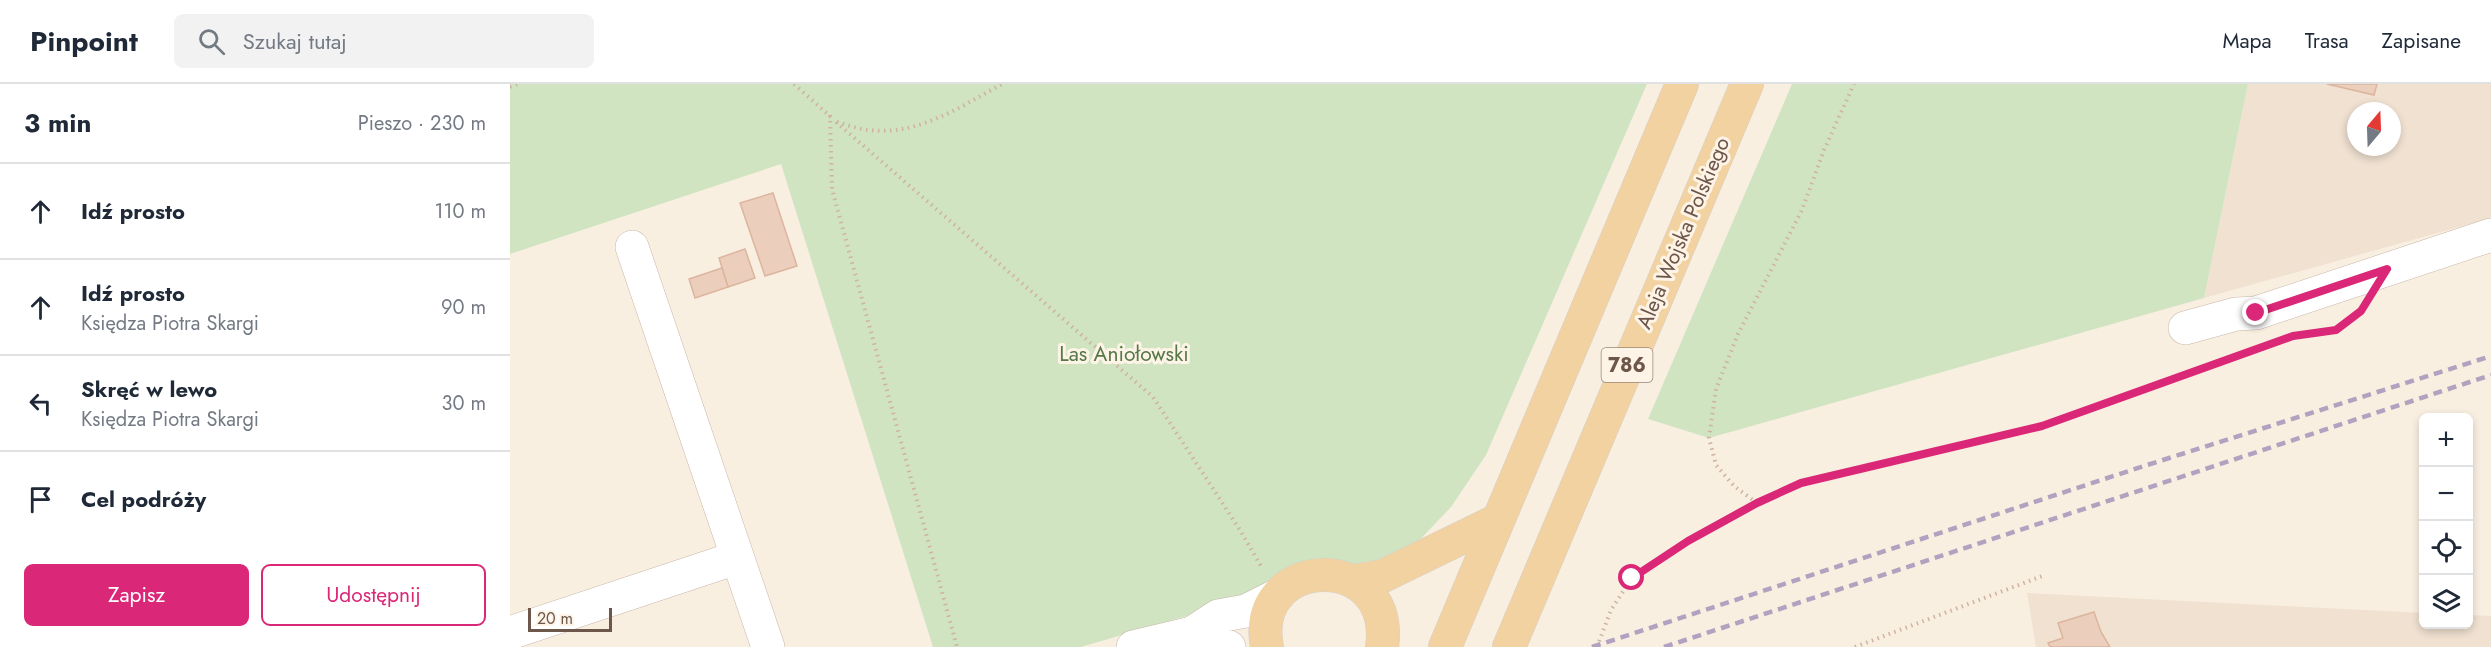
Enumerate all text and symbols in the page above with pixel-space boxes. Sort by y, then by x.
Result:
search box [174,14,594,68]
text: Pinpoint [30,21,138,62]
icon: search [195,25,228,58]
text: Szukaj tutaj [243,25,347,57]
text: Mapa [2222,26,2272,56]
text: Trasa [2305,26,2349,56]
text: Zapisane [2382,26,2461,56]
north arrow [2347,102,2401,156]
text: 3 min [24,104,91,142]
text: Pieszo · 230 m [358,109,486,138]
street label: Aleja Wojska Polskiego [1629,132,1737,334]
icon: ahead [24,195,57,228]
text: Idź prosto [81,195,185,227]
text: 110 m [434,197,486,226]
text: Idź prosto [81,277,185,309]
icon: ahead [24,291,57,324]
text: 90 m [441,293,486,322]
route end [2242,299,2268,325]
text: Księdza Piotra Skargi [81,309,259,338]
park label: Las Aniołowski [1059,339,1189,369]
road number: 786 [1602,348,1652,382]
text: Skręć w lewo [81,373,217,405]
icon: left [24,387,57,420]
text: 30 m [441,389,486,418]
text: Księdza Piotra Skargi [81,405,259,434]
map controls [2419,413,2473,629]
button: + [2419,413,2473,467]
button: − [2419,467,2473,521]
icon: arrive [24,483,57,516]
text: Cel podróży [81,483,206,515]
button: locate [2419,521,2473,575]
button: Zapisz [24,564,249,626]
button: Udostępnij [261,564,486,626]
route start [1618,564,1644,590]
button: layers [2419,575,2473,629]
scale bar [528,605,612,632]
text: 20 m [537,607,573,630]

